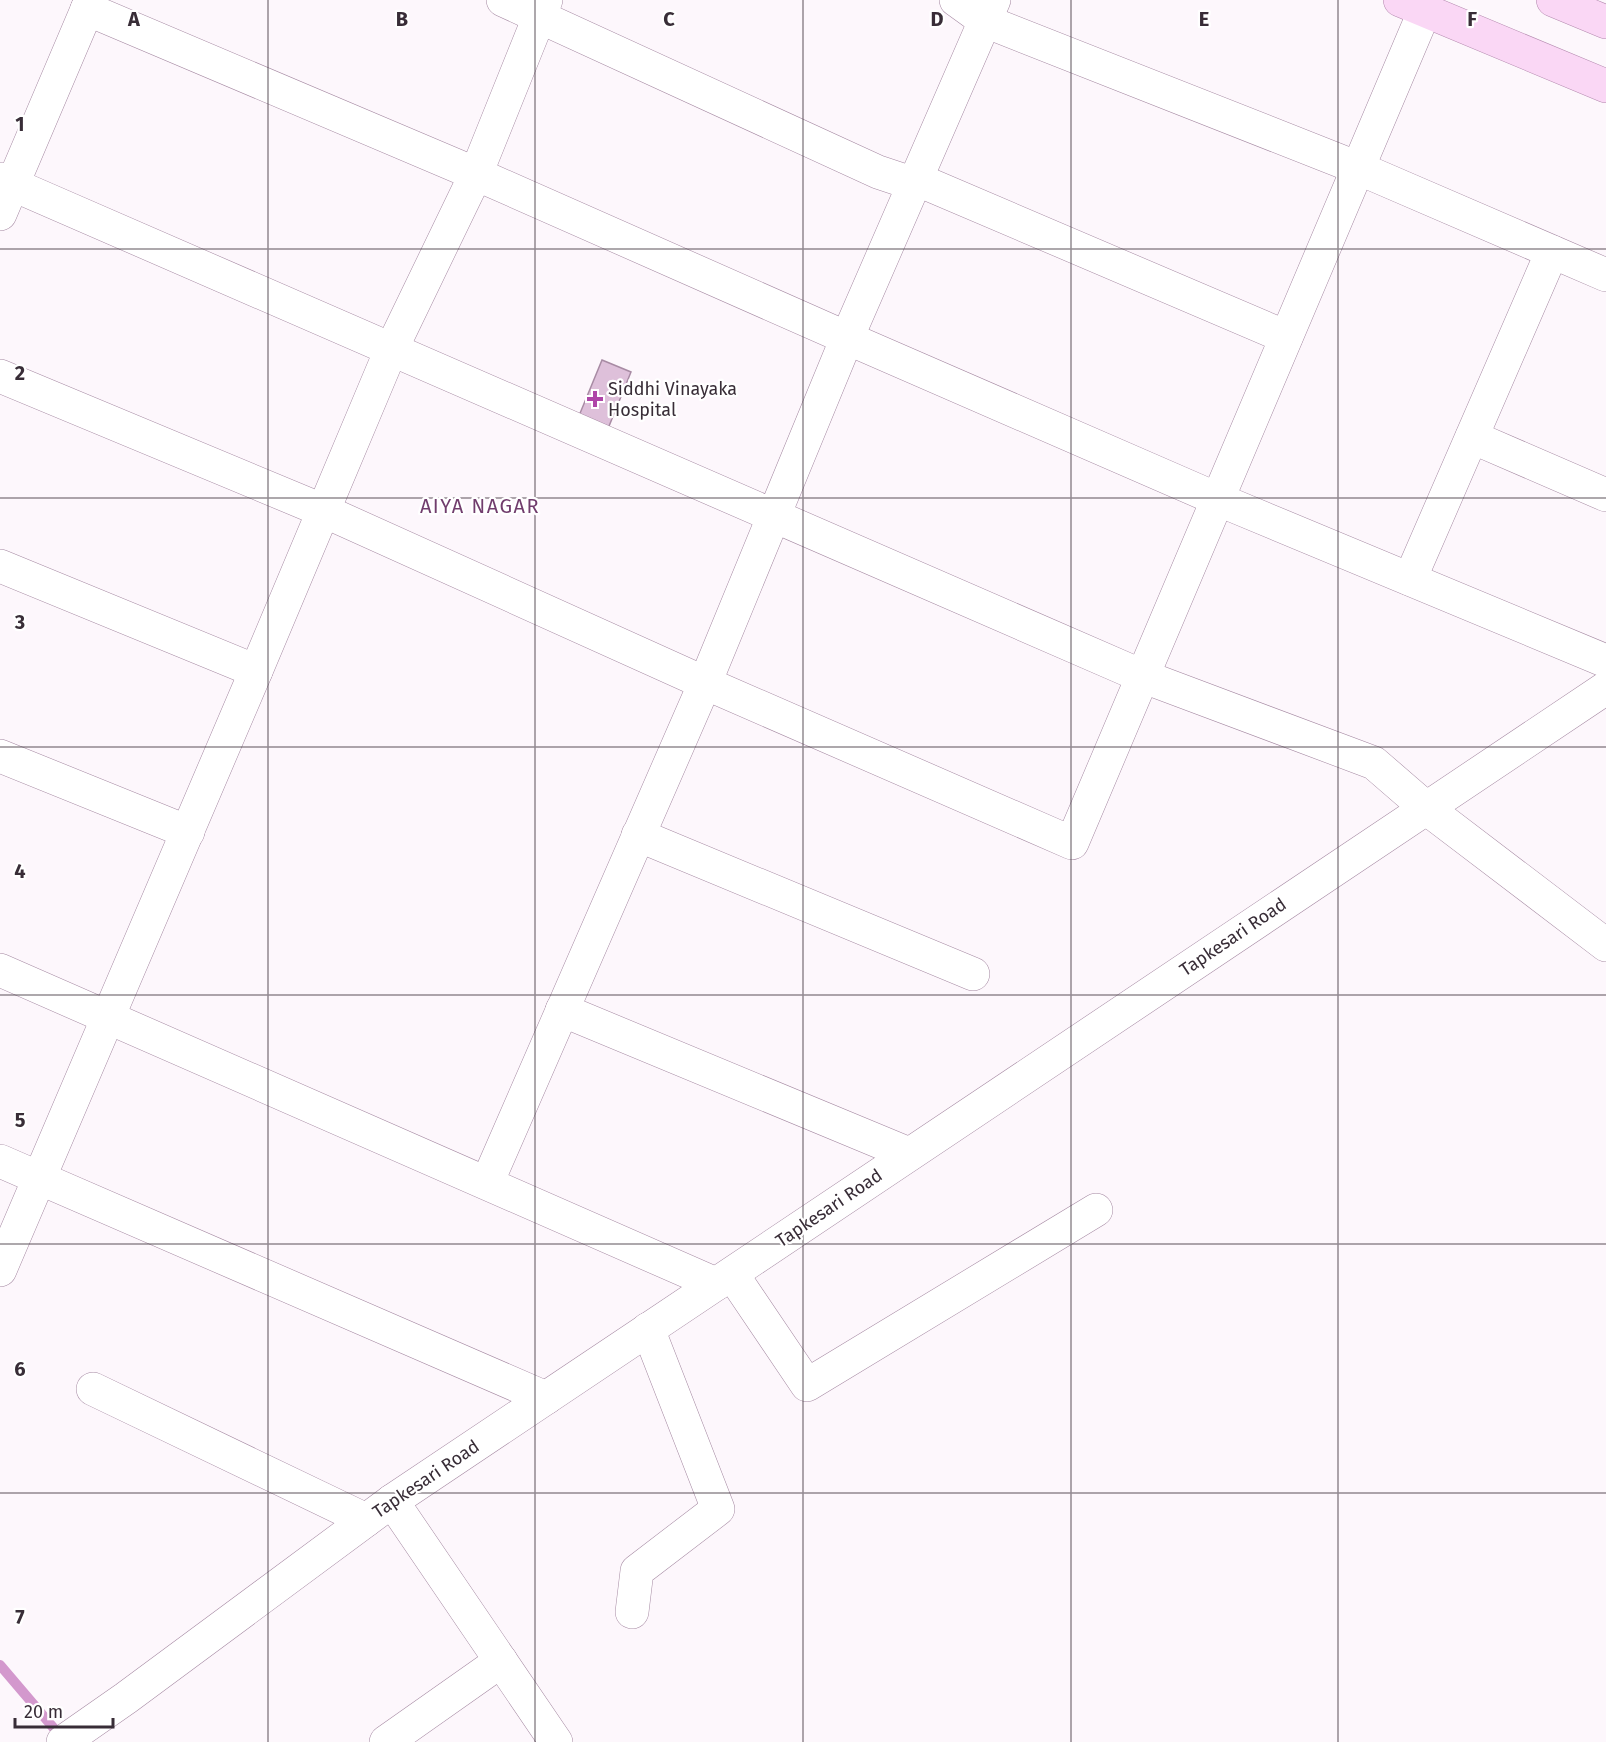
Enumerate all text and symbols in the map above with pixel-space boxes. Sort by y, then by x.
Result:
text: A [127,7,141,31]
text: B [396,7,408,31]
text: C [663,7,675,31]
text: D [930,7,944,31]
text: E [1199,7,1209,31]
text: F [1467,7,1477,31]
text: 1 [15,112,25,136]
text: 2 [15,361,25,385]
place label: Siddhi Vinayaka Hospital [608,378,737,421]
marker: Siddhi Vinayaka Hospital [586,390,604,408]
district label: AIYA NAGAR [420,494,540,518]
text: 3 [14,610,25,634]
text: 4 [14,859,26,883]
street label: Tapkesari Road [1175,893,1291,981]
text: 5 [15,1108,26,1132]
street label: Tapkesari Road [771,1164,887,1252]
text: 6 [14,1357,26,1381]
street label: Tapkesari Road [368,1435,484,1523]
text: 7 [15,1605,25,1629]
scale bar [15,1691,112,1729]
text: 20 m [24,1701,63,1723]

